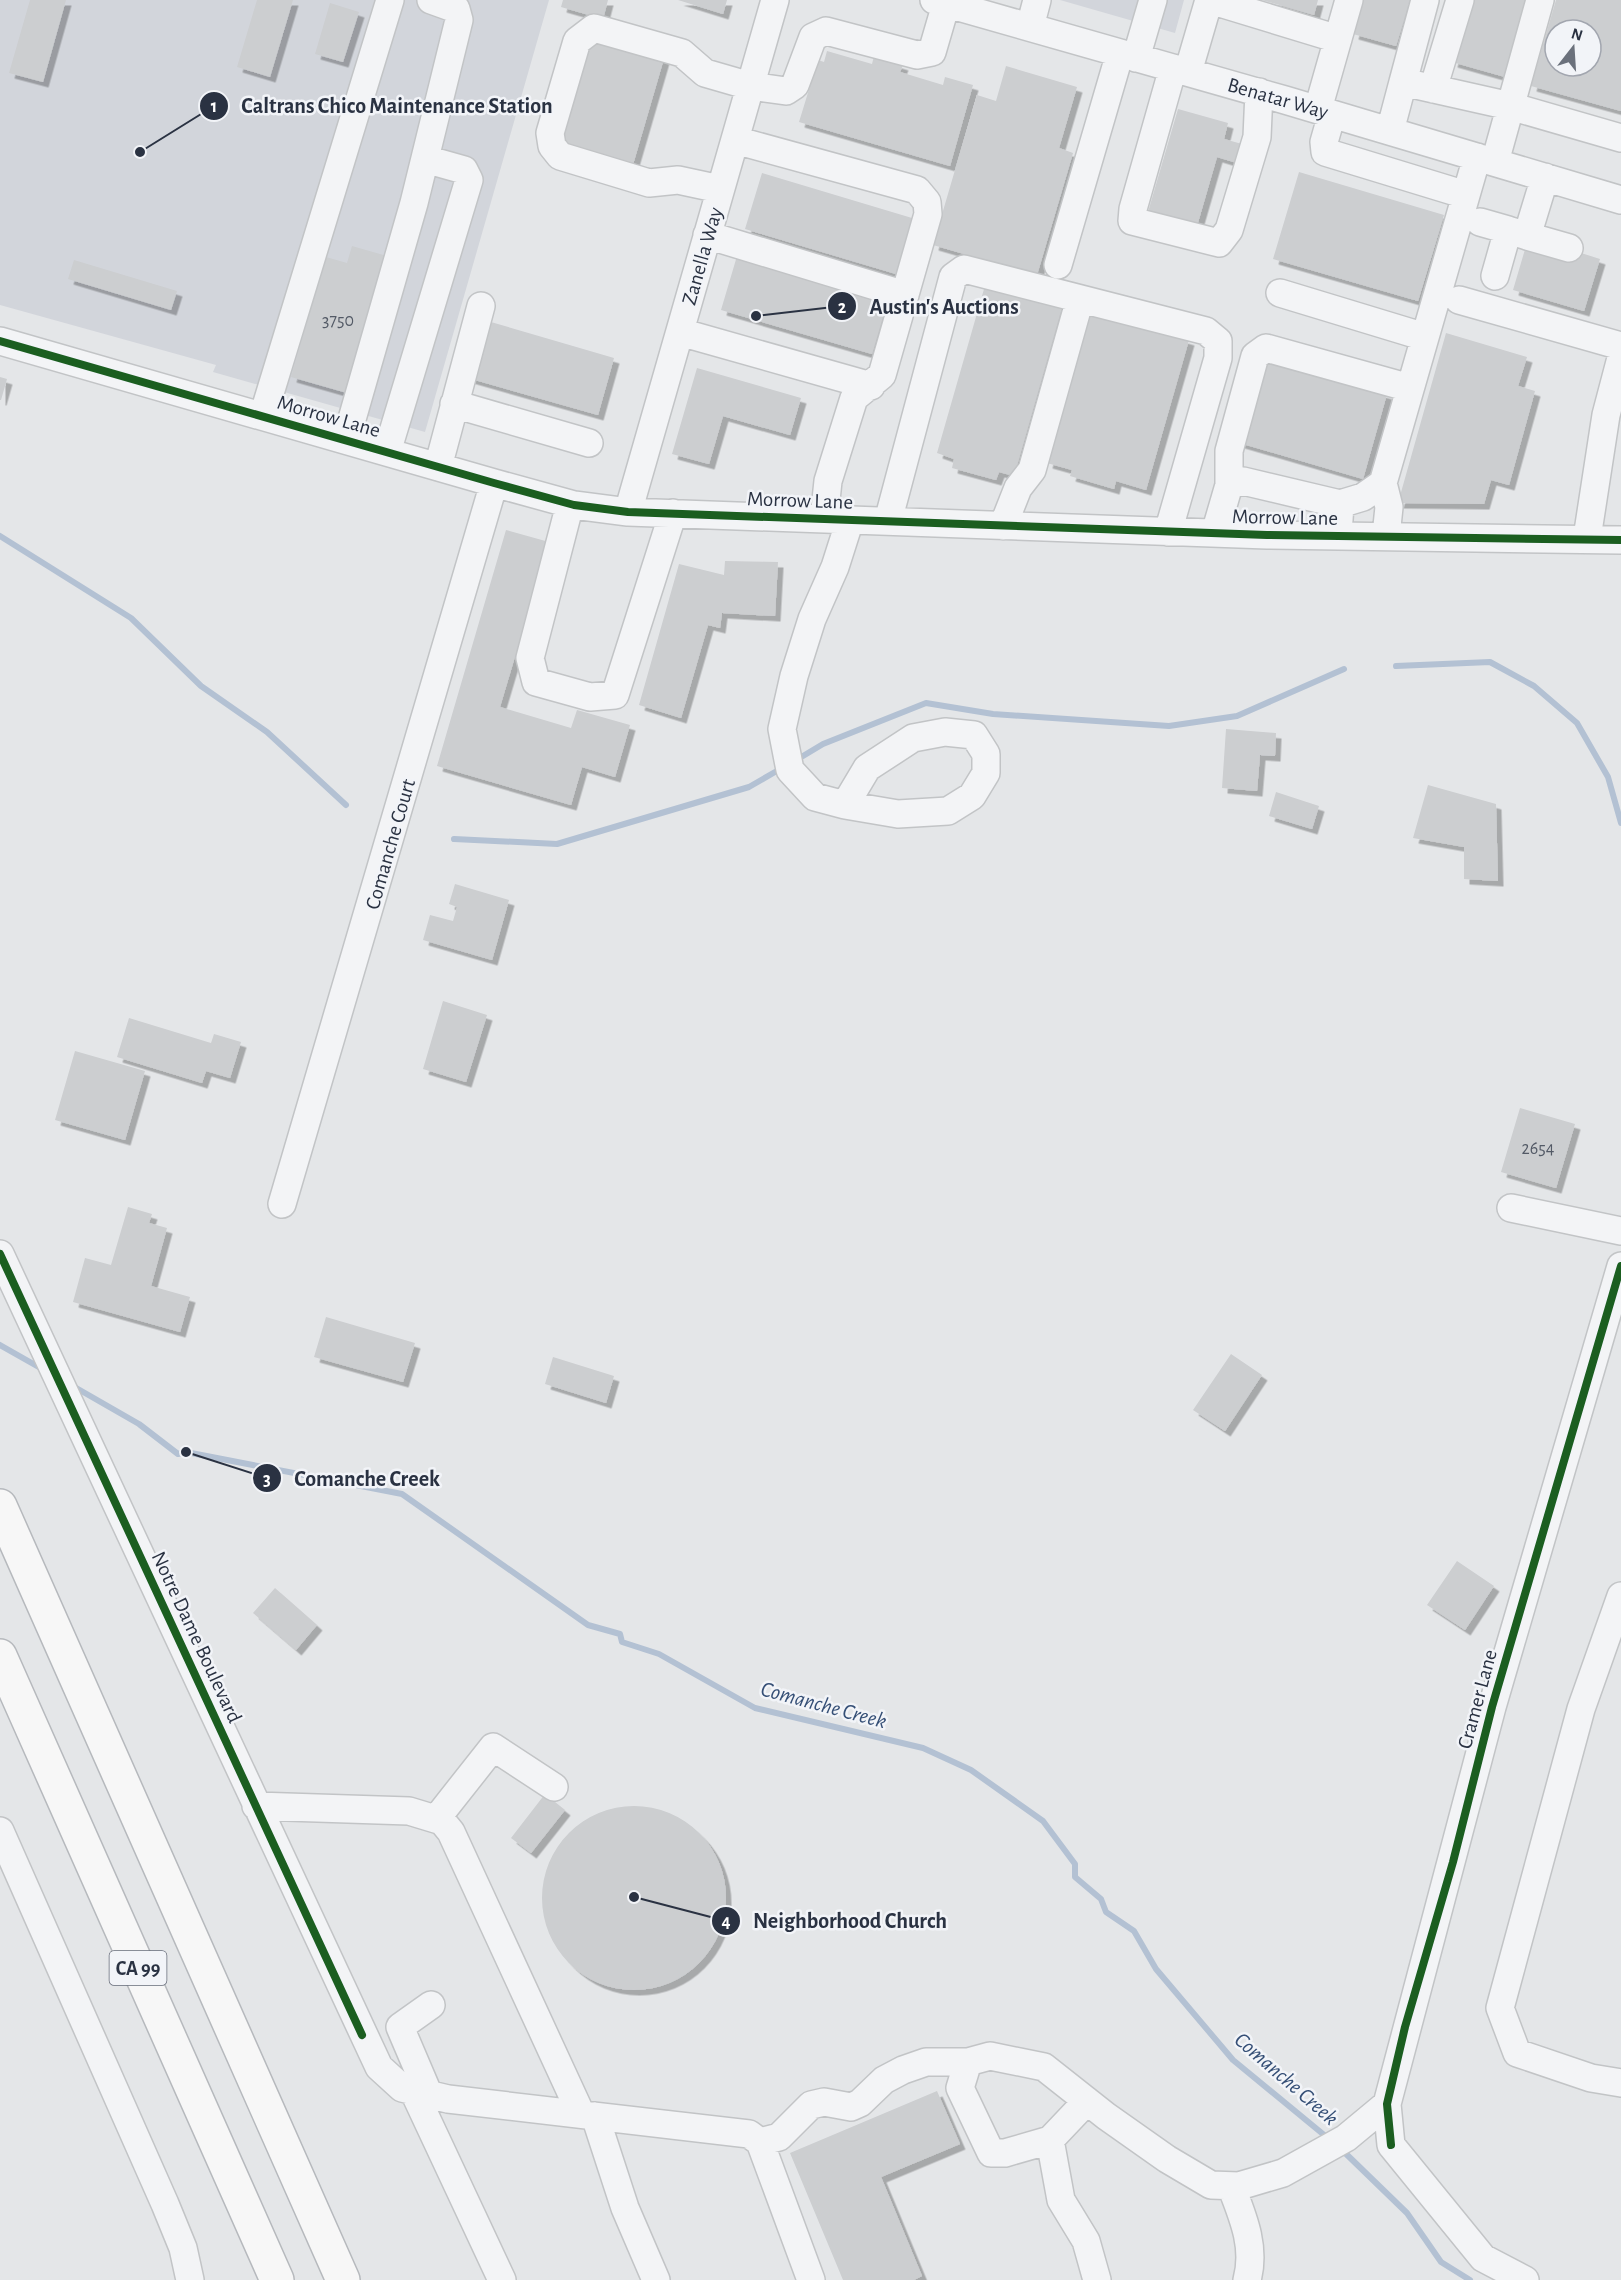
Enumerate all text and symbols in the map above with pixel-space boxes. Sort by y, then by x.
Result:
north arrow [1543,18,1603,78]
text: N [1569,25,1585,44]
street label: Benatar Way [1225,74,1331,123]
callout: Caltrans Chico Maintenance Station [199,86,564,126]
text: Caltrans Chico Maintenance Station [241,95,553,117]
text: 1 [211,98,217,116]
street label: Zanella Way [679,205,726,307]
callout: Austin's Auctions [827,286,1030,326]
text: Austin's Auctions [869,296,1019,318]
text: 2 [838,299,847,317]
house number: 3750 [322,312,354,330]
street label: Morrow Lane [275,392,383,441]
street label: Morrow Lane [747,488,853,513]
street label: Morrow Lane [1232,506,1338,529]
street label: Comanche Court [362,776,419,912]
house number: 2654 [1522,1140,1555,1158]
callout: Comanche Creek [252,1458,452,1498]
text: Comanche Creek [294,1468,440,1490]
text: 3 [263,1471,271,1489]
street label: Notre Dame Boulevard [148,1548,246,1726]
street label: Cramer Lane [1454,1647,1501,1751]
water label: Comanche Creek [759,1678,889,1732]
callout: Neighborhood Church [711,1901,959,1941]
text: Neighborhood Church [753,1910,947,1932]
text: 4 [721,1913,731,1931]
road number: CA 99 [110,1951,166,1985]
water label: Comanche Creek [1230,2028,1342,2129]

